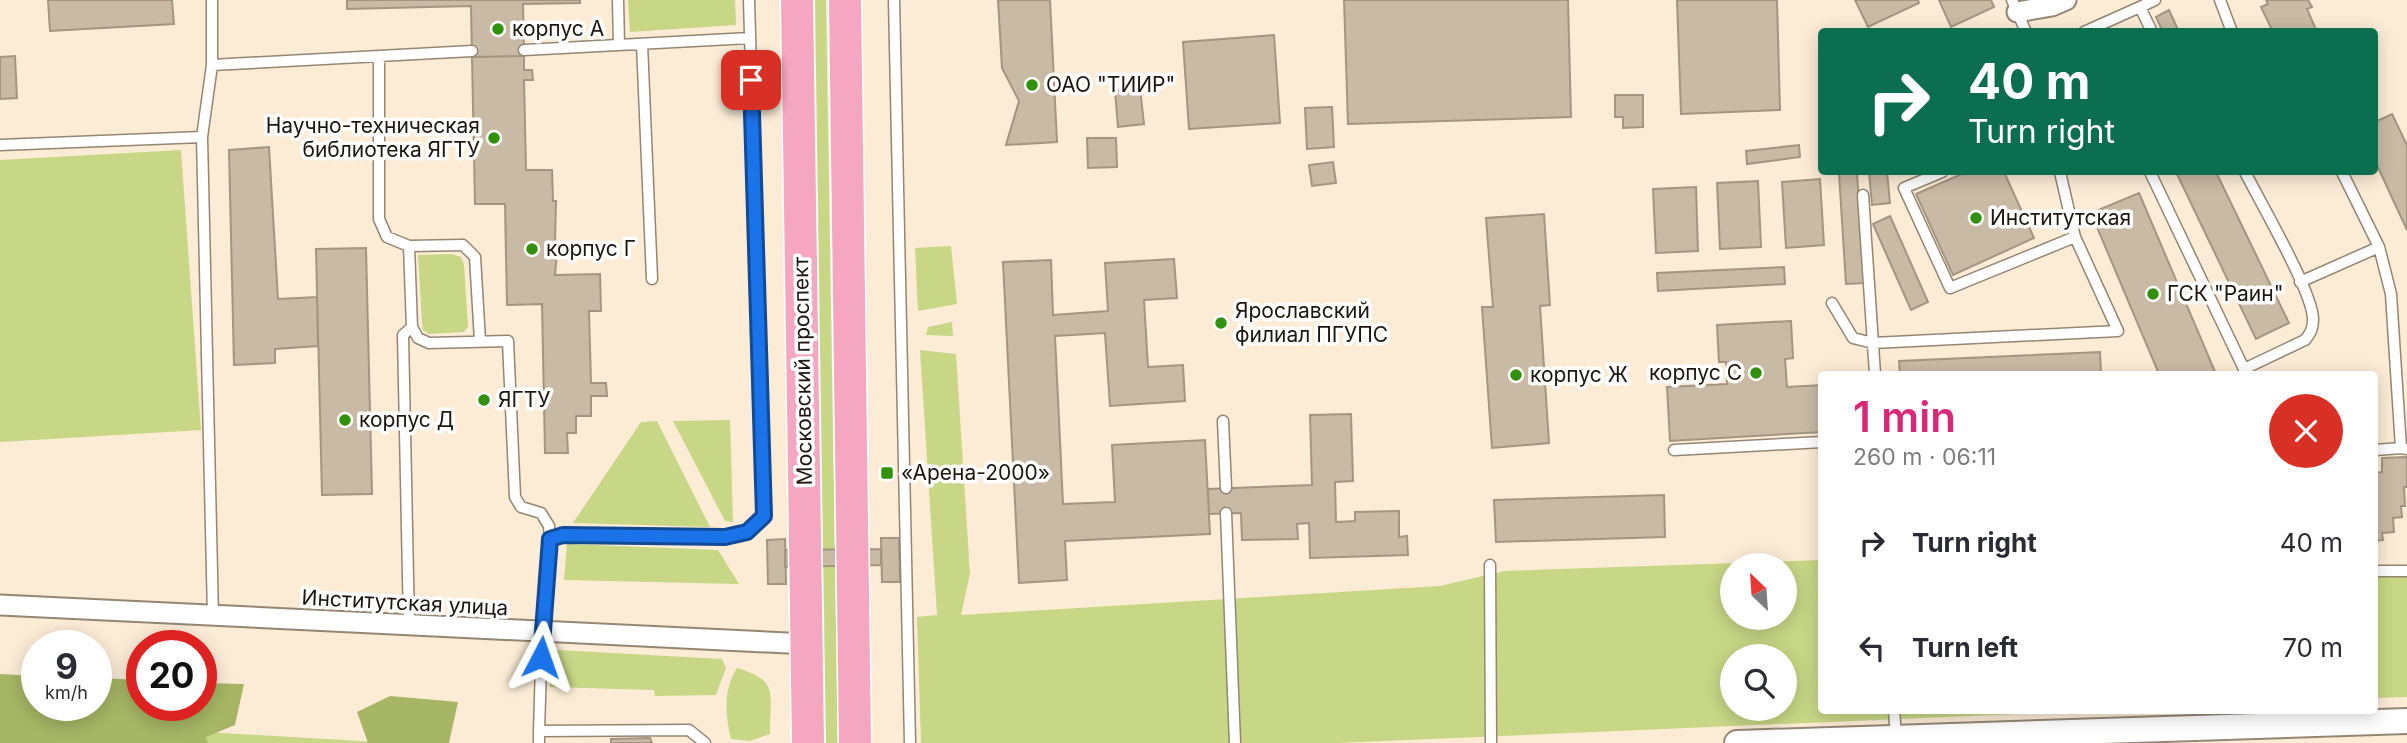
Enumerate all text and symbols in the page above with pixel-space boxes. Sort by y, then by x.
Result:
place label: корпус А [512,16,604,41]
marker: корпус А [490,21,506,37]
pin [721,50,781,110]
text: 40 m [1968,52,2091,111]
icon: right [1853,56,1944,147]
icon: arrive [732,61,770,99]
place label: ОАО "ТИИР" [1046,72,1175,97]
marker: ОАО "ТИИР" [1024,77,1040,93]
text: Turn right [1968,112,2115,151]
place label: Научно-техническая библиотека ЯГТУ [266,113,480,162]
marker: Научно-техническая библиотека ЯГТУ [486,130,502,146]
place label: Институтская [1990,205,2131,230]
marker: Институтская [1968,210,1984,226]
place label: корпус Г [546,236,636,261]
marker: корпус Г [524,241,540,257]
street label: Московский проспект [788,256,817,486]
place label: ГСК "Раин" [2167,281,2283,306]
marker: ГСК "Раин" [2145,286,2161,302]
place label: Ярославский филиал ПГУПС [1235,298,1388,347]
marker: Ярославский филиал ПГУПС [1213,315,1229,331]
place label: корпус С [1649,360,1742,385]
place label: корпус Ж [1530,362,1628,387]
marker: корпус С [1748,365,1764,381]
marker: корпус Ж [1508,367,1524,383]
place label: ЯГТУ [498,387,550,412]
text: 1 min [1853,391,1956,442]
marker: ЯГТУ [476,392,492,408]
button: close [2269,394,2343,468]
place label: корпус Д [359,407,454,432]
marker: корпус Д [337,412,353,428]
text: 260 m · 06:11 [1853,443,1996,471]
place label: «Арена-2000» [901,460,1050,485]
marker: «Арена-2000» [879,465,895,481]
icon: right [1853,524,1891,562]
text: Turn right [1912,527,2037,558]
text: 40 m [2280,527,2343,558]
north arrow [1720,553,1797,630]
map controls [1720,553,1797,721]
street label: Институтская улица [301,585,509,620]
position arrow [504,620,578,694]
icon: left [1853,629,1891,667]
speed limit sign: 20 [126,630,217,721]
text: Turn left [1912,632,2018,663]
text: 70 m [2282,632,2343,663]
button: search [1720,644,1797,721]
text: 9 [55,645,78,687]
text: km/h [45,682,88,703]

